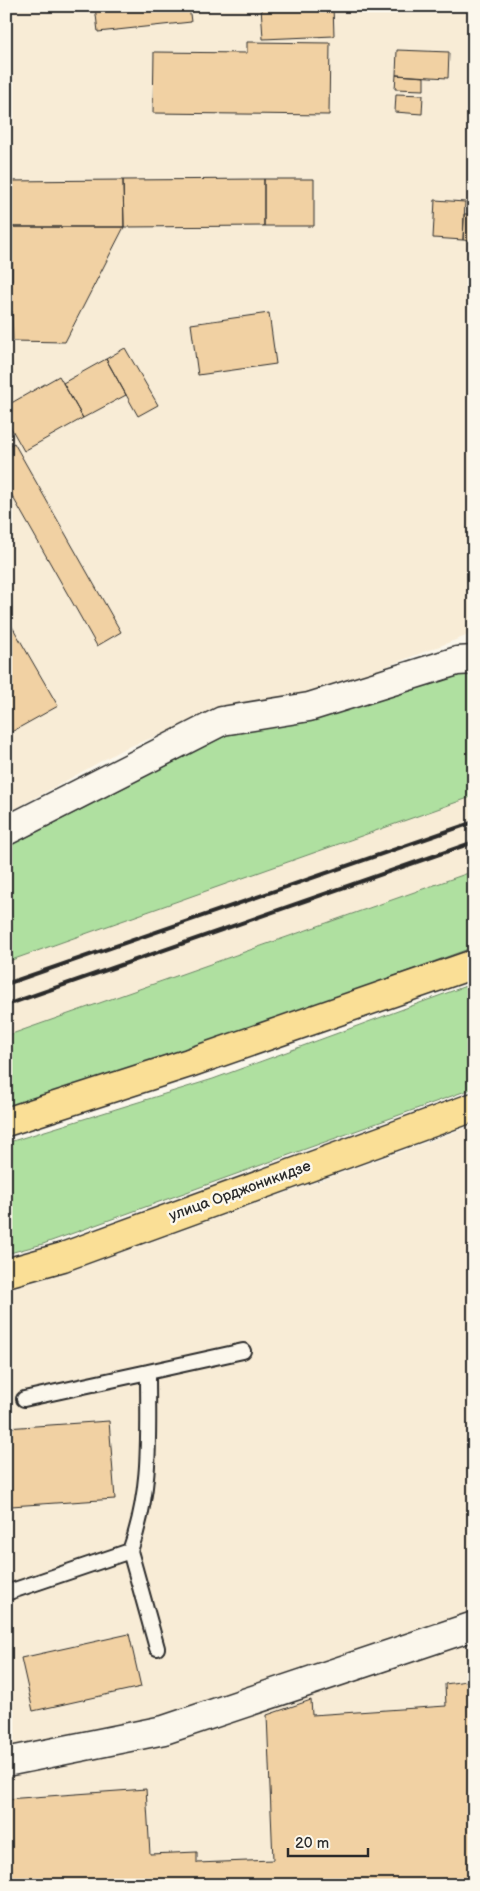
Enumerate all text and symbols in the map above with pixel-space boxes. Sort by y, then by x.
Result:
street label: улица Орджоникидзе [167,1157,313,1225]
scale bar [288,1826,368,1858]
text: 20 m [295,1834,329,1853]

